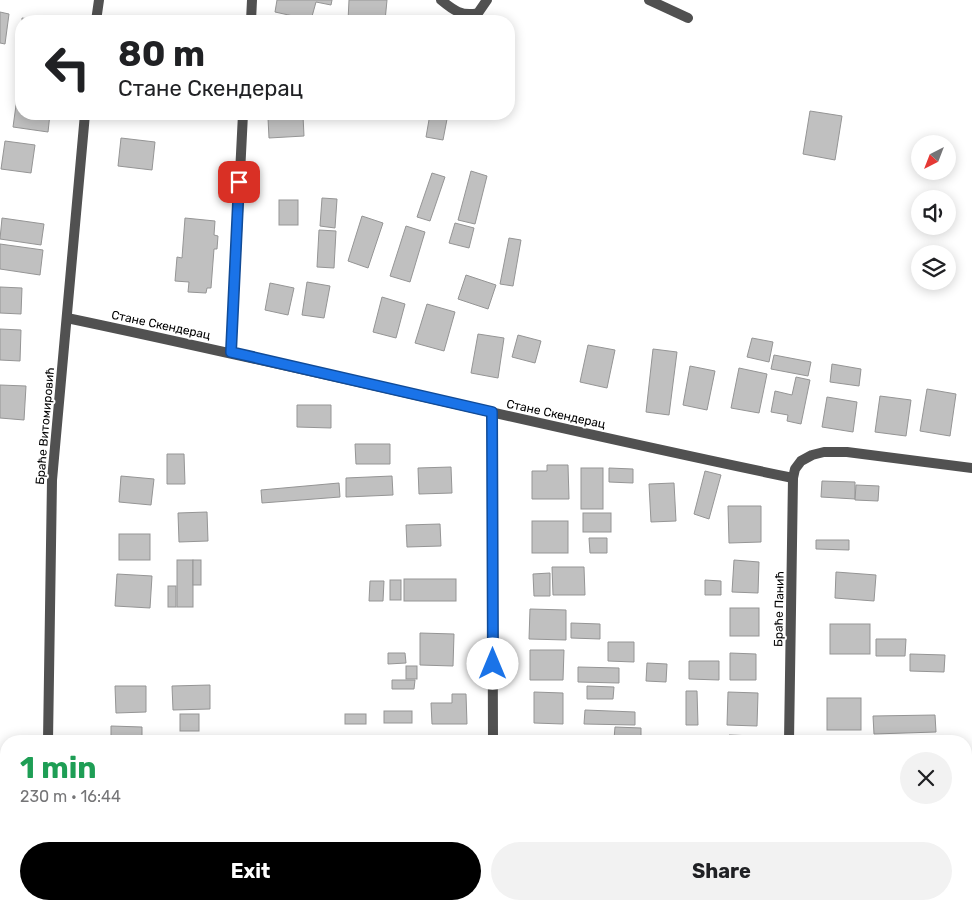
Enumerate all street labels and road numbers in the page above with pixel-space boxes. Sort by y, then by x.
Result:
street label: Стане Скендерац [110,308,212,342]
street label: Браће Витомировић [33,367,57,485]
street label: Стане Скендерац [505,397,607,431]
street label: Браће Панић [771,571,787,647]

